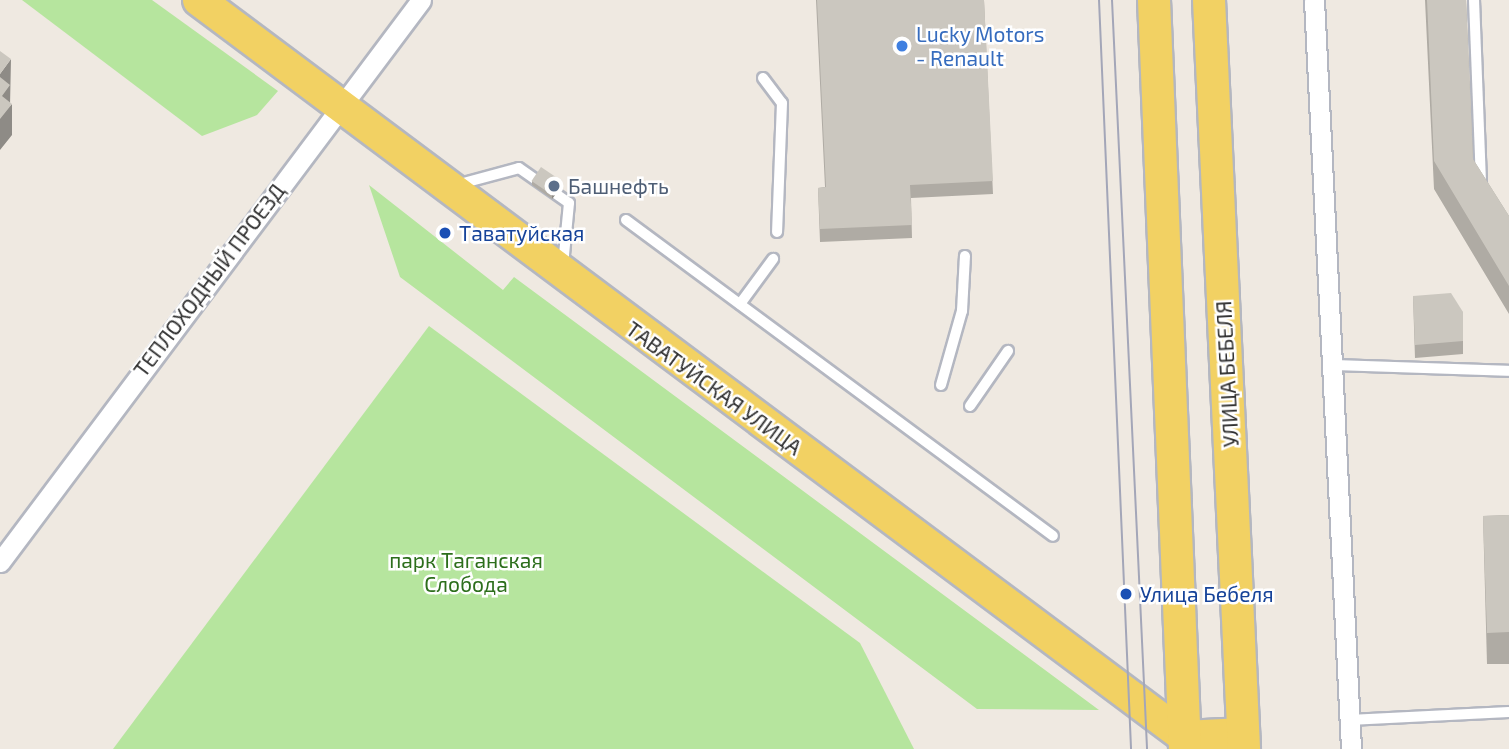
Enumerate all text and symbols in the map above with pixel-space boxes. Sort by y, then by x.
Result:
place label: Lucky Motors - Renault [916,21,1045,71]
marker: Lucky Motors - Renault [894,38,910,54]
place label: Башнефть [568,173,669,199]
street label: ТЕПЛОХОДНЫЙ ПРОЕЗД [128,178,290,382]
marker: Башнефть [546,178,562,194]
place label: Таватуйская [459,220,584,246]
marker: Таватуйская [437,225,453,241]
street label: УЛИЦА БЕБЕЛЯ [1211,300,1243,448]
street label: ТАВАТУЙСКАЯ УЛИЦА [621,316,807,460]
park label: парк Таганская Слобода [389,547,543,597]
place label: Улица Бебеля [1140,581,1274,607]
marker: Улица Бебеля [1118,586,1134,602]

